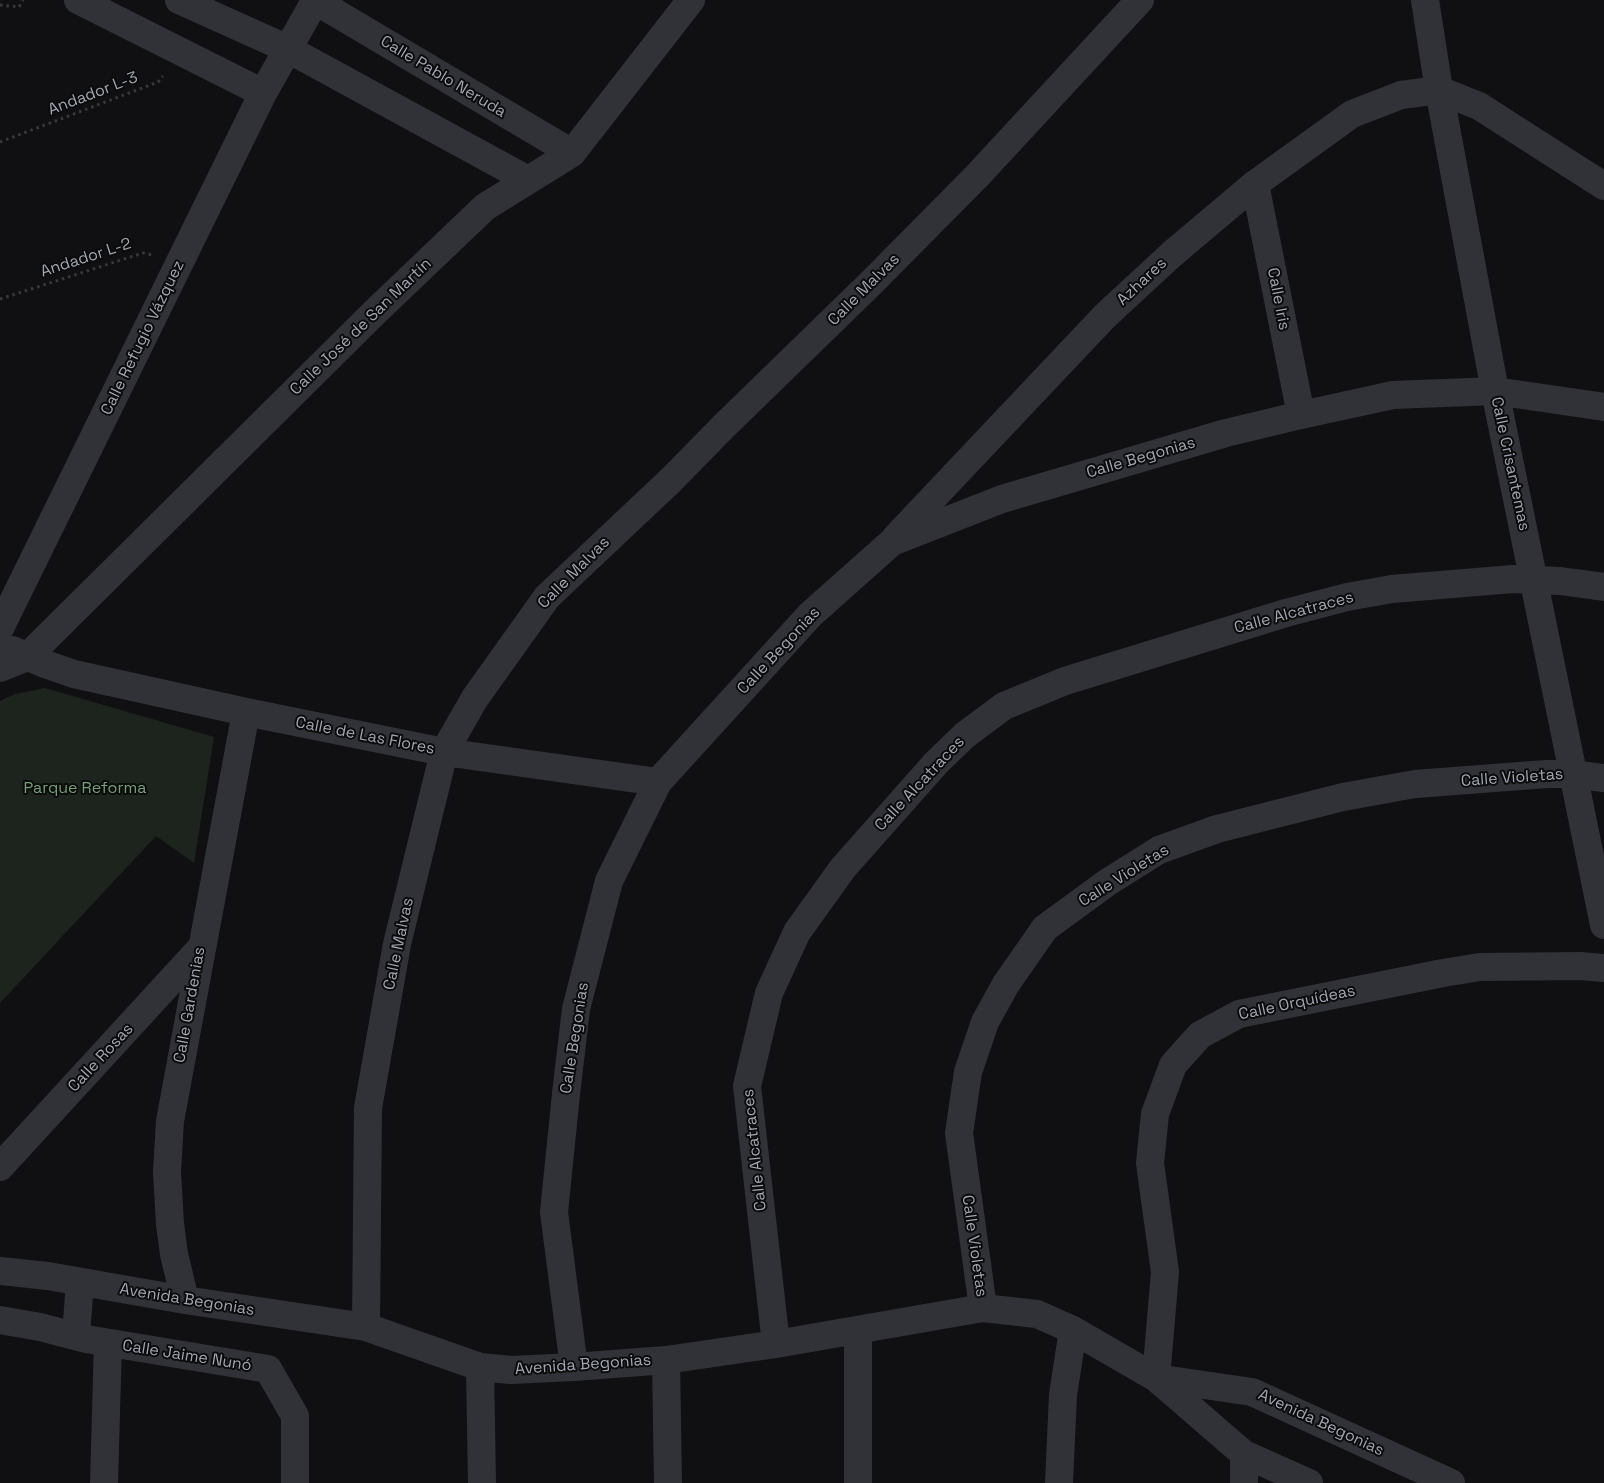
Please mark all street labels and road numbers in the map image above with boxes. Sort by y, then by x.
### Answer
street label: Calle Pablo Neruda [377,32,509,122]
street label: Andador L-3 [45,68,141,120]
street label: Andador L-2 [38,234,134,282]
street label: Calle Malvas [824,250,904,330]
street label: Calle José de San Martín [286,254,436,400]
street label: Azhares [1113,254,1171,310]
street label: Calle Refugio Vázquez [97,258,189,418]
street label: Calle Iris [1263,266,1293,332]
street label: Calle Crisantemas [1486,395,1534,533]
street label: Calle Begonias [1084,433,1198,483]
street label: Calle Malvas [534,533,614,613]
street label: Calle Alcatraces [1232,588,1356,638]
street label: Calle Begonias [734,603,824,699]
street label: Calle de Las Flores [294,713,436,759]
street label: Calle Alcatraces [871,733,969,835]
street label: Calle Violetas [1460,765,1564,791]
street label: Calle Violetas [1075,841,1173,911]
street label: Calle Malvas [380,896,418,992]
street label: Calle Gardenias [170,945,210,1065]
street label: Calle Begonias [557,981,593,1095]
street label: Calle Orquídeas [1237,981,1357,1025]
street label: Calle Rosas [64,1020,138,1096]
street label: Calle Alcatraces [739,1088,771,1212]
street label: Calle Violetas [957,1194,991,1298]
street label: Avenida Begonias [118,1280,256,1320]
street label: Calle Jaime Nunó [121,1336,253,1376]
street label: Avenida Begonias [514,1351,652,1379]
street label: Avenida Begonias [1255,1385,1387,1461]

